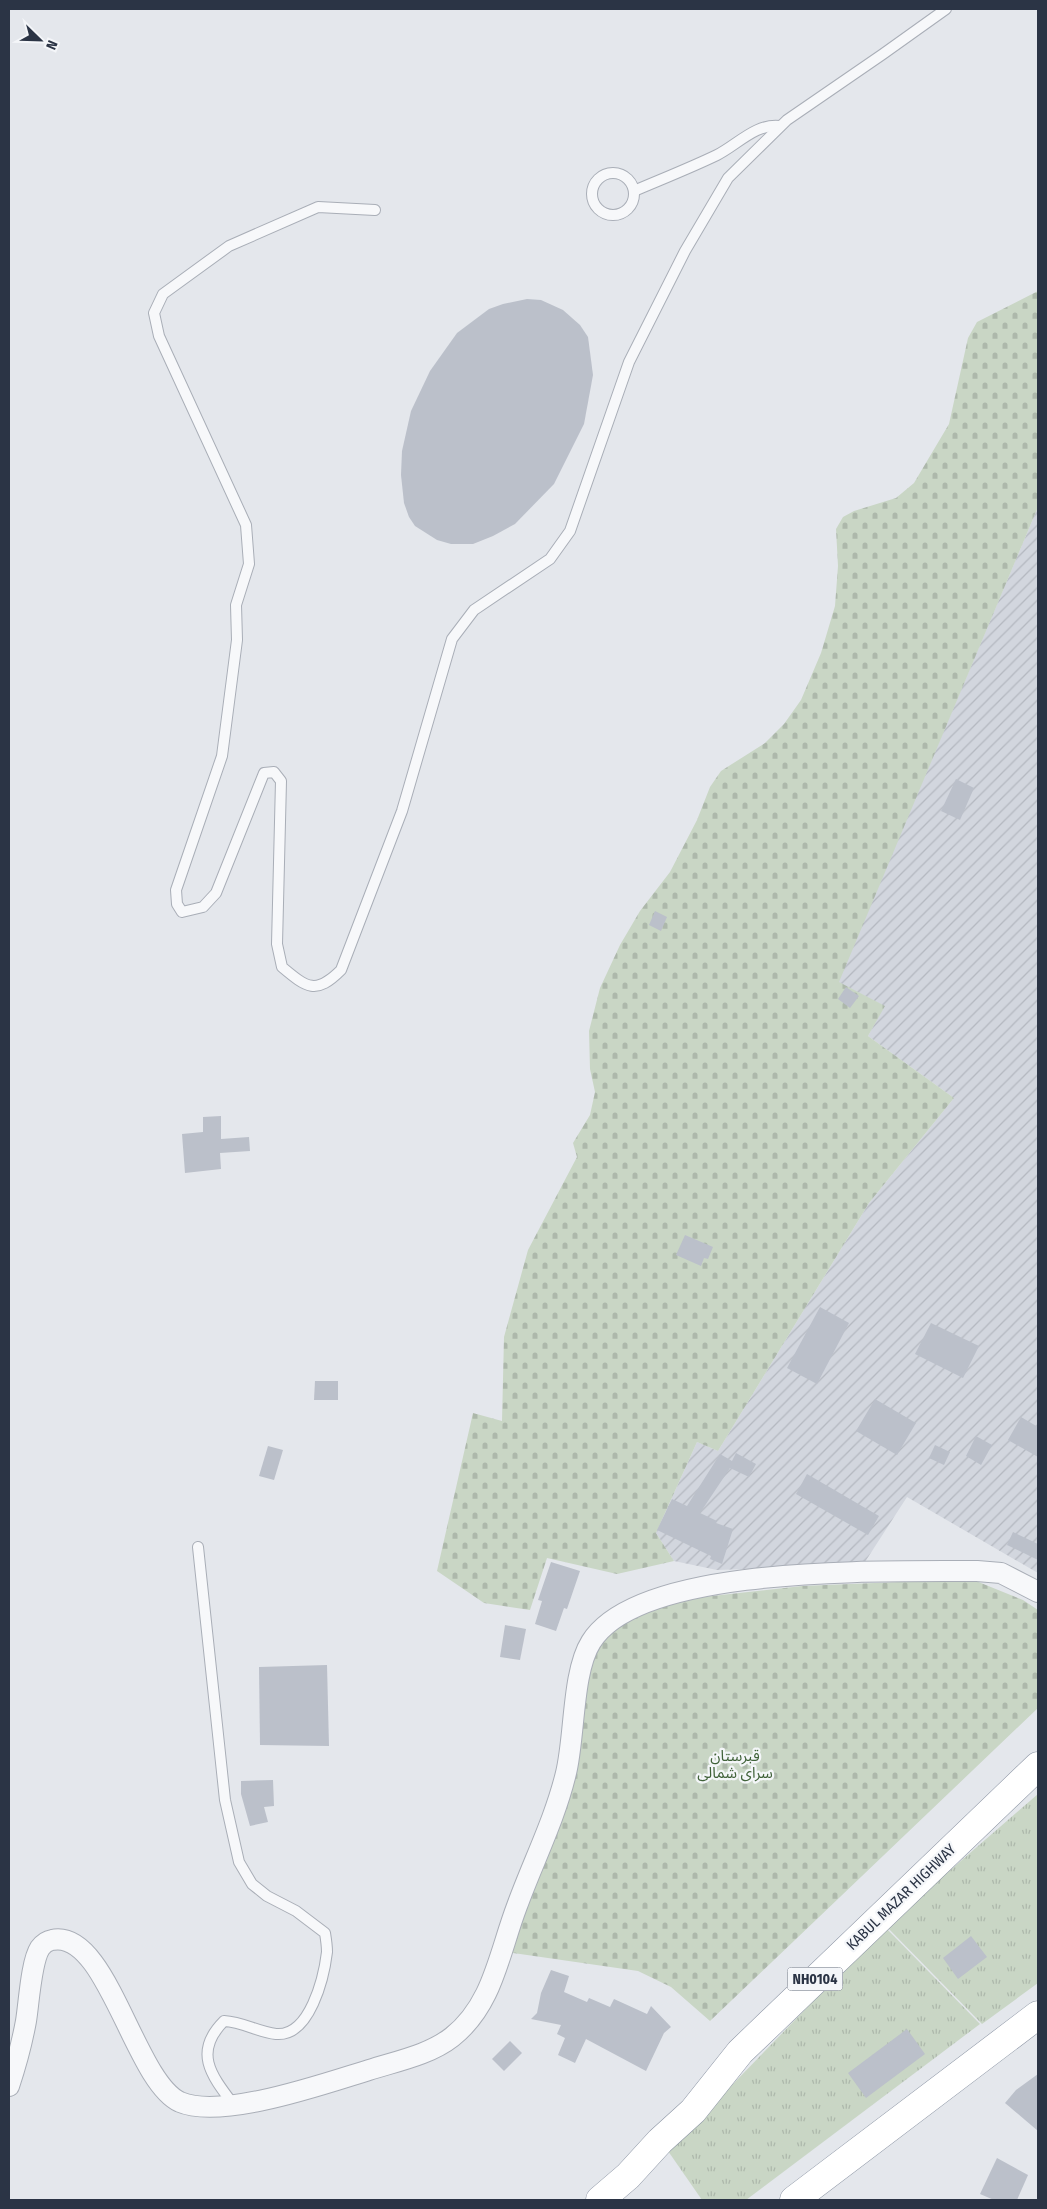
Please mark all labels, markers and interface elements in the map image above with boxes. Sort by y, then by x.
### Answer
north arrow [15,15,65,65]
text: N [42,38,61,52]
park label: قبرستان سرای شمالی [697,1747,773,1782]
street label: KABUL MAZAR HIGHWAY [843,1840,960,1954]
road number: NH0104 [788,1968,842,1990]

